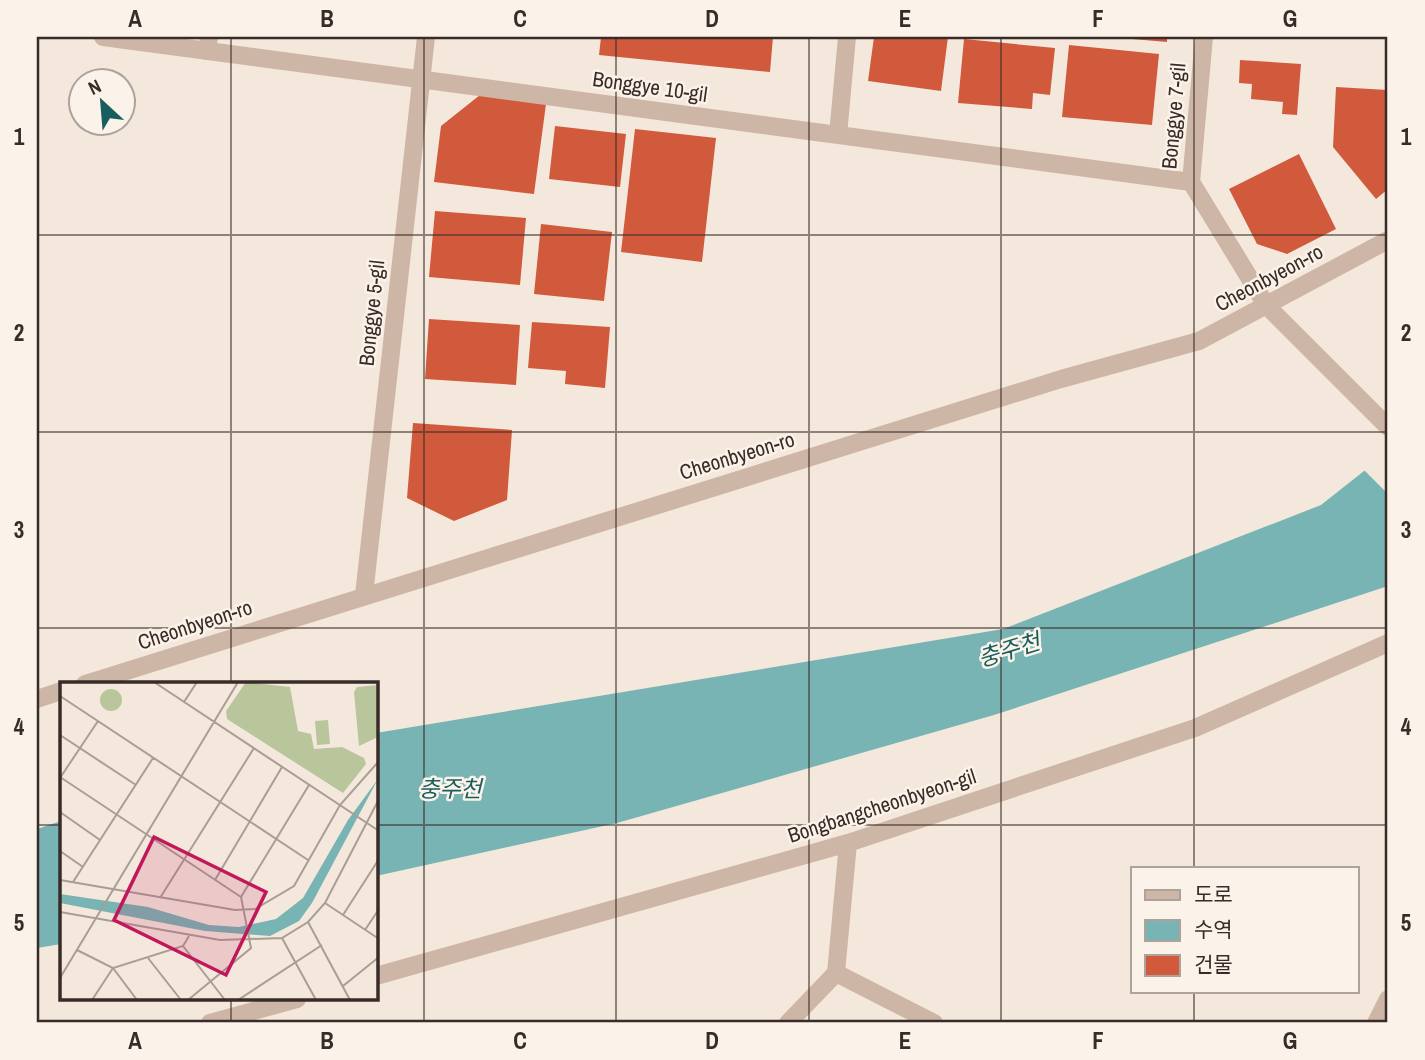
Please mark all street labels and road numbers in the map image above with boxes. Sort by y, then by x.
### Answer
street label: Bonggye 7-gil [1154,62,1193,170]
street label: Bonggye 10-gil [591,64,709,109]
street label: Cheonbyeon-ro [1210,237,1328,318]
street label: Bonggye 5-gil [352,259,391,367]
street label: Cheonbyeon-ro [676,424,798,487]
street label: Cheonbyeon-ro [134,592,256,657]
street label: Bongbangcheonbyeon-gil [784,761,980,850]

